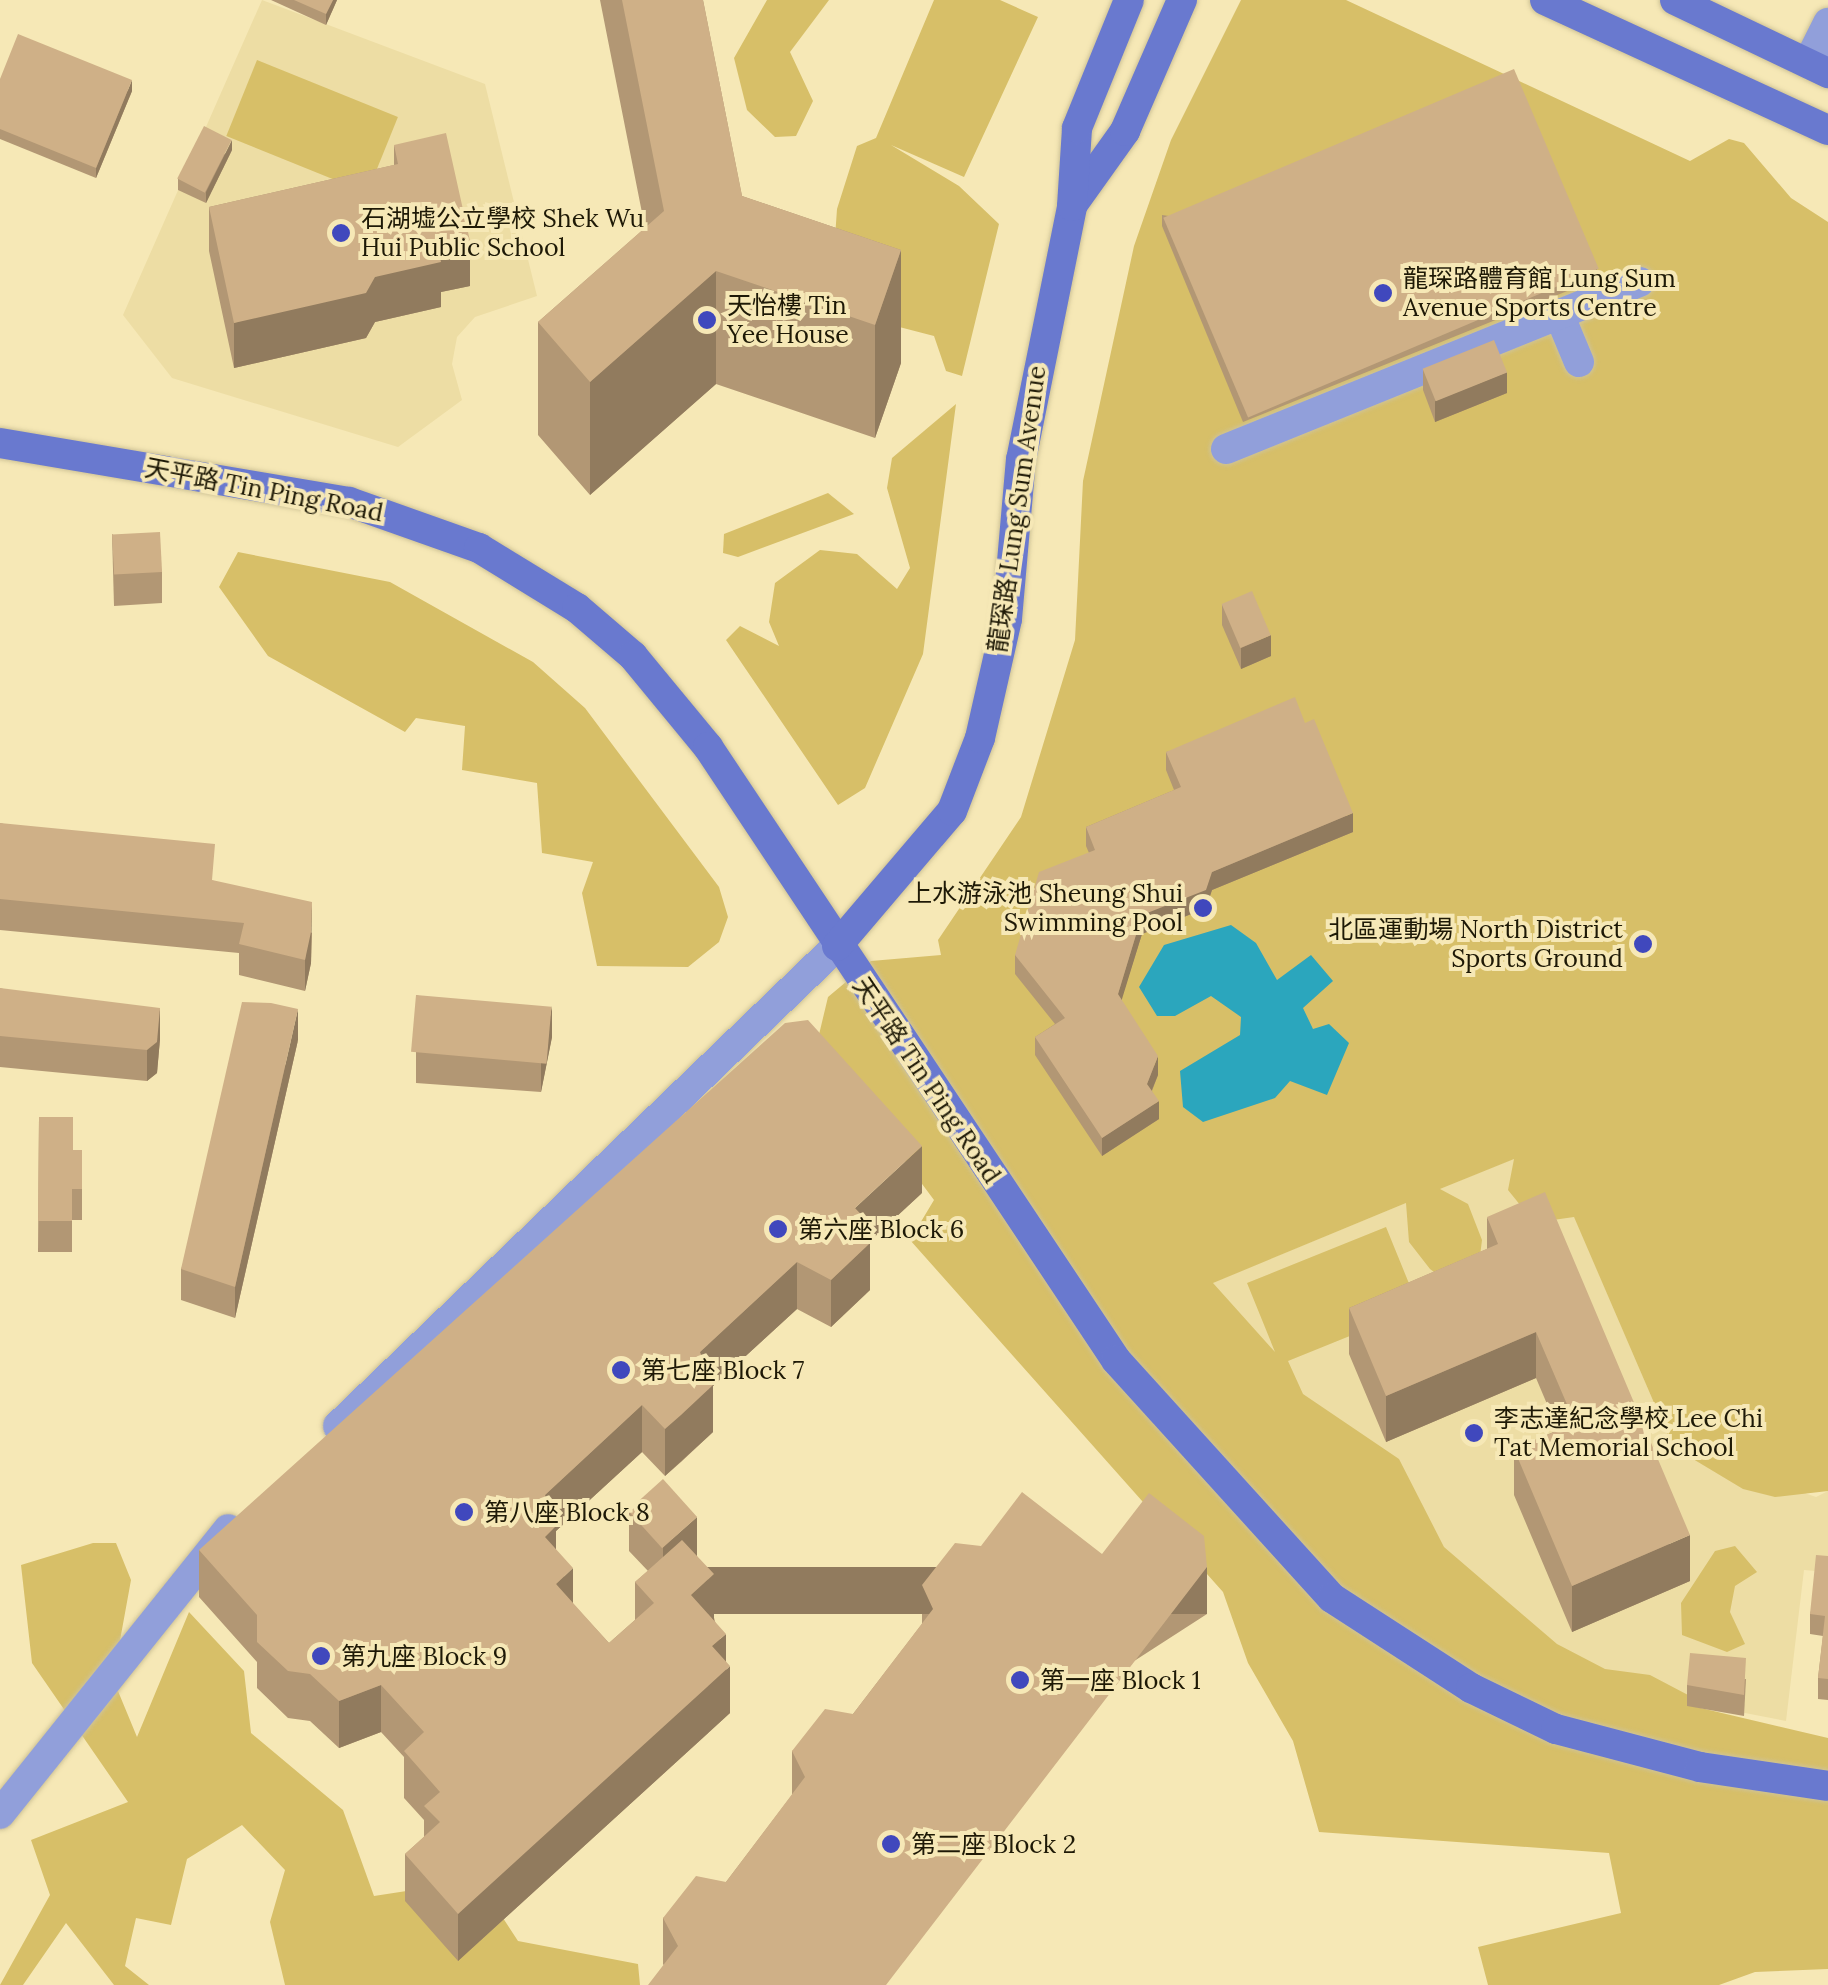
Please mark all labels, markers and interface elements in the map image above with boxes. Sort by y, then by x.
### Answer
place label: 石湖墟公立學校 Shek Wu Hui Public School [361,204,644,263]
marker: 石湖墟公立學校 Shek Wu Hui Public School [330,222,352,244]
place label: 龍琛路體育館 Lung Sum Avenue Sports Centre [1403,264,1676,323]
marker: 龍琛路體育館 Lung Sum Avenue Sports Centre [1372,282,1394,304]
place label: 天怡樓 Tin Yee House [727,291,849,350]
marker: 天怡樓 Tin Yee House [696,309,718,331]
street label: 龍琛路 Lung Sum Avenue [982,364,1052,654]
street label: 天平路 Tin Ping Road [142,452,386,528]
place label: 上水游泳池 Sheung Shui Swimming Pool [907,879,1183,938]
marker: 上水游泳池 Sheung Shui Swimming Pool [1192,897,1214,919]
place label: 北區運動場 North District Sports Ground [1328,915,1623,974]
marker: 北區運動場 North District Sports Ground [1632,933,1654,955]
street label: 天平路 Tin Ping Road [847,971,1007,1189]
place label: 第六座 Block 6 [798,1214,964,1244]
marker: 第六座 Block 6 [767,1218,789,1240]
place label: 第七座 Block 7 [641,1355,804,1385]
marker: 第七座 Block 7 [610,1359,632,1381]
place label: 李志達紀念學校 Lee Chi Tat Memorial School [1494,1404,1763,1463]
marker: 李志達紀念學校 Lee Chi Tat Memorial School [1463,1422,1485,1444]
place label: 第八座 Block 8 [484,1497,650,1527]
marker: 第八座 Block 8 [453,1501,475,1523]
place label: 第九座 Block 9 [341,1641,507,1671]
marker: 第九座 Block 9 [310,1645,332,1667]
place label: 第一座 Block 1 [1040,1665,1201,1695]
marker: 第一座 Block 1 [1009,1669,1031,1691]
place label: 第二座 Block 2 [911,1829,1076,1859]
marker: 第二座 Block 2 [880,1833,902,1855]

